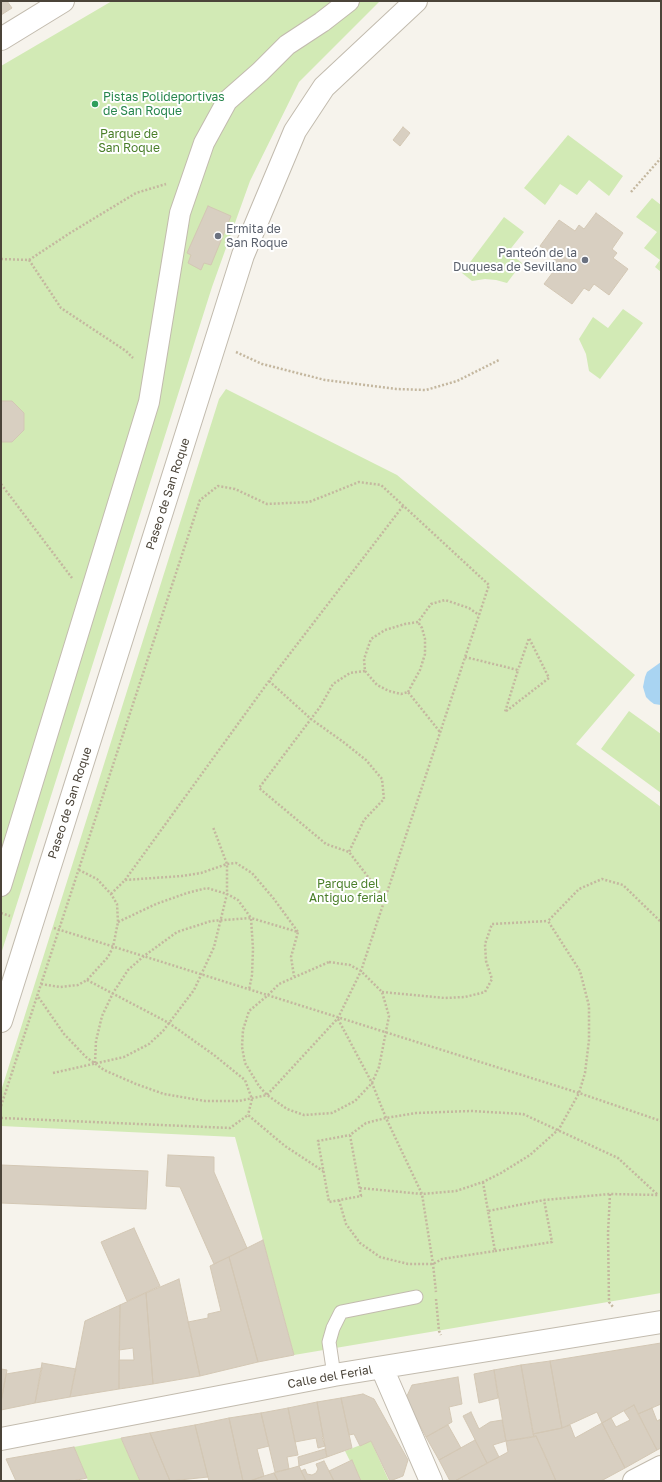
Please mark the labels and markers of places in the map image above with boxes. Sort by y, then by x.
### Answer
place label: Pistas Polideportivas de San Roque [103,90,225,118]
marker: Pistas Polideportivas de San Roque [90,99,100,109]
place label: Ermita de San Roque [226,222,288,250]
marker: Ermita de San Roque [213,231,223,241]
place label: Panteón de la Duquesa de Sevillano [453,246,577,274]
marker: Panteón de la Duquesa de Sevillano [580,255,590,265]

